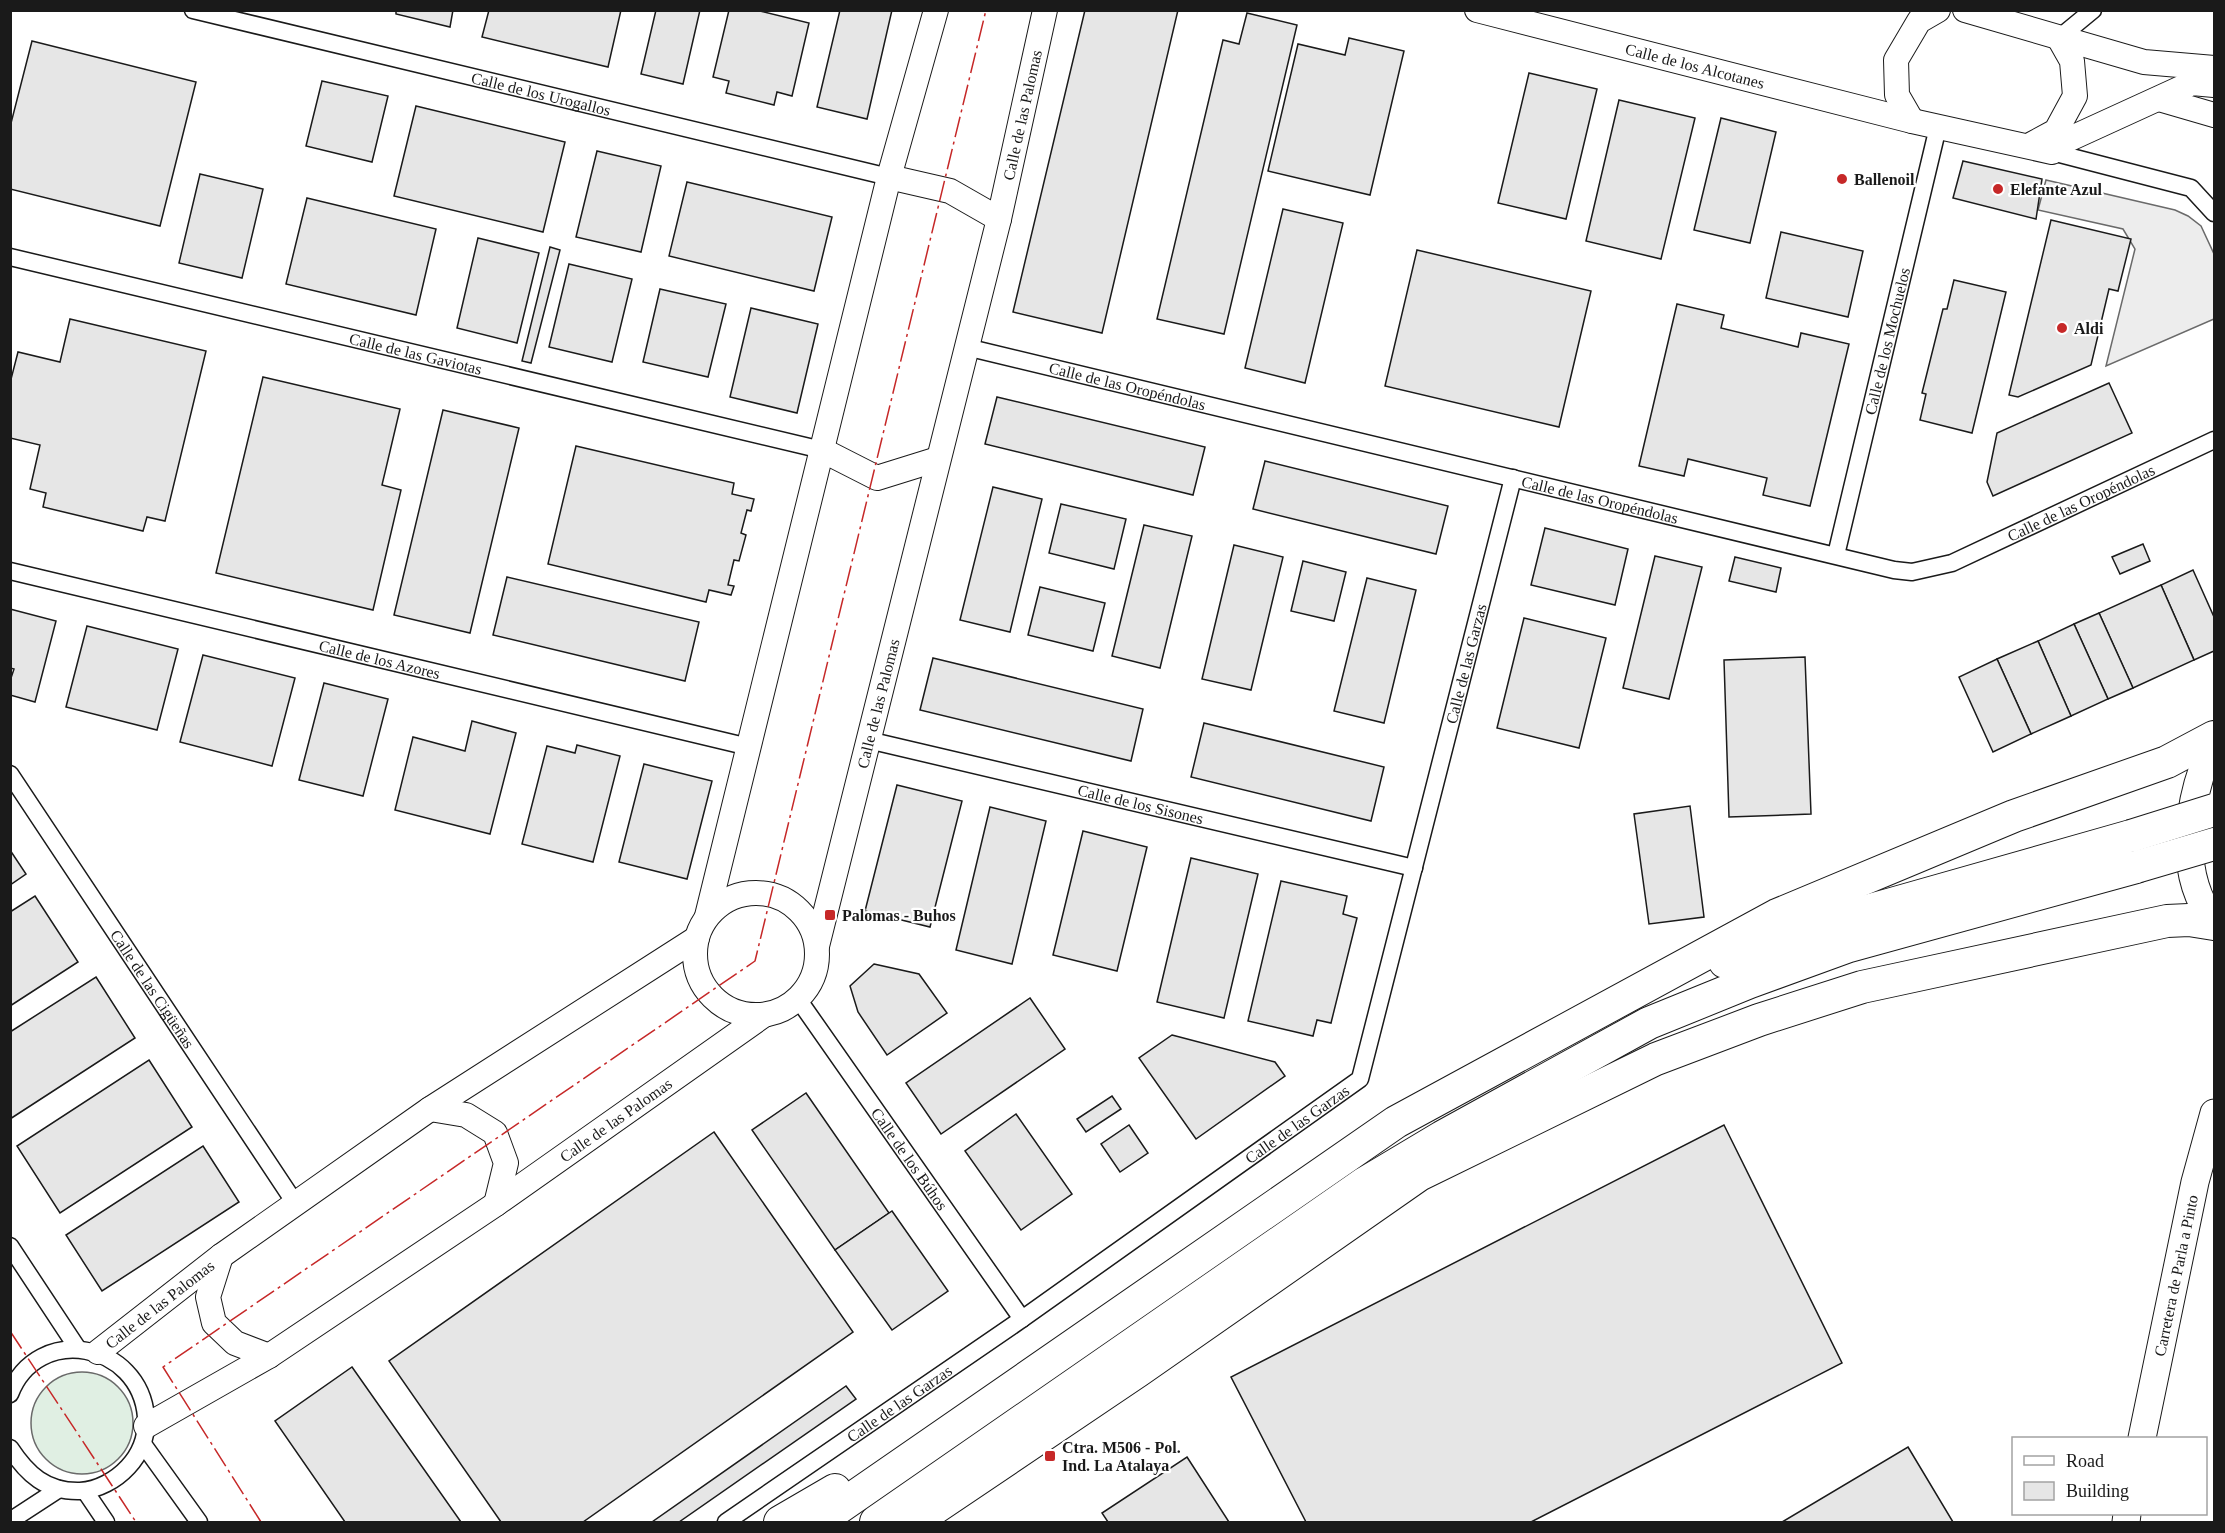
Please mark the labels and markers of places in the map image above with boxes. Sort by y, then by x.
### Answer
place label: Ballenoil [1854,171,1915,188]
marker: Ballenoil [1835,172,1849,186]
place label: Elefante Azul [2010,181,2103,198]
marker: Elefante Azul [1991,182,2005,196]
place label: Aldi [2074,320,2104,337]
marker: Aldi [2055,321,2069,335]
place label: Palomas - Buhos [842,907,956,924]
marker: Palomas - Buhos [823,908,837,922]
place label: Ctra. M506 - Pol. Ind. La Atalaya [1062,1439,1181,1475]
marker: Ctra. M506 - Pol. Ind. La Atalaya [1043,1449,1057,1463]

